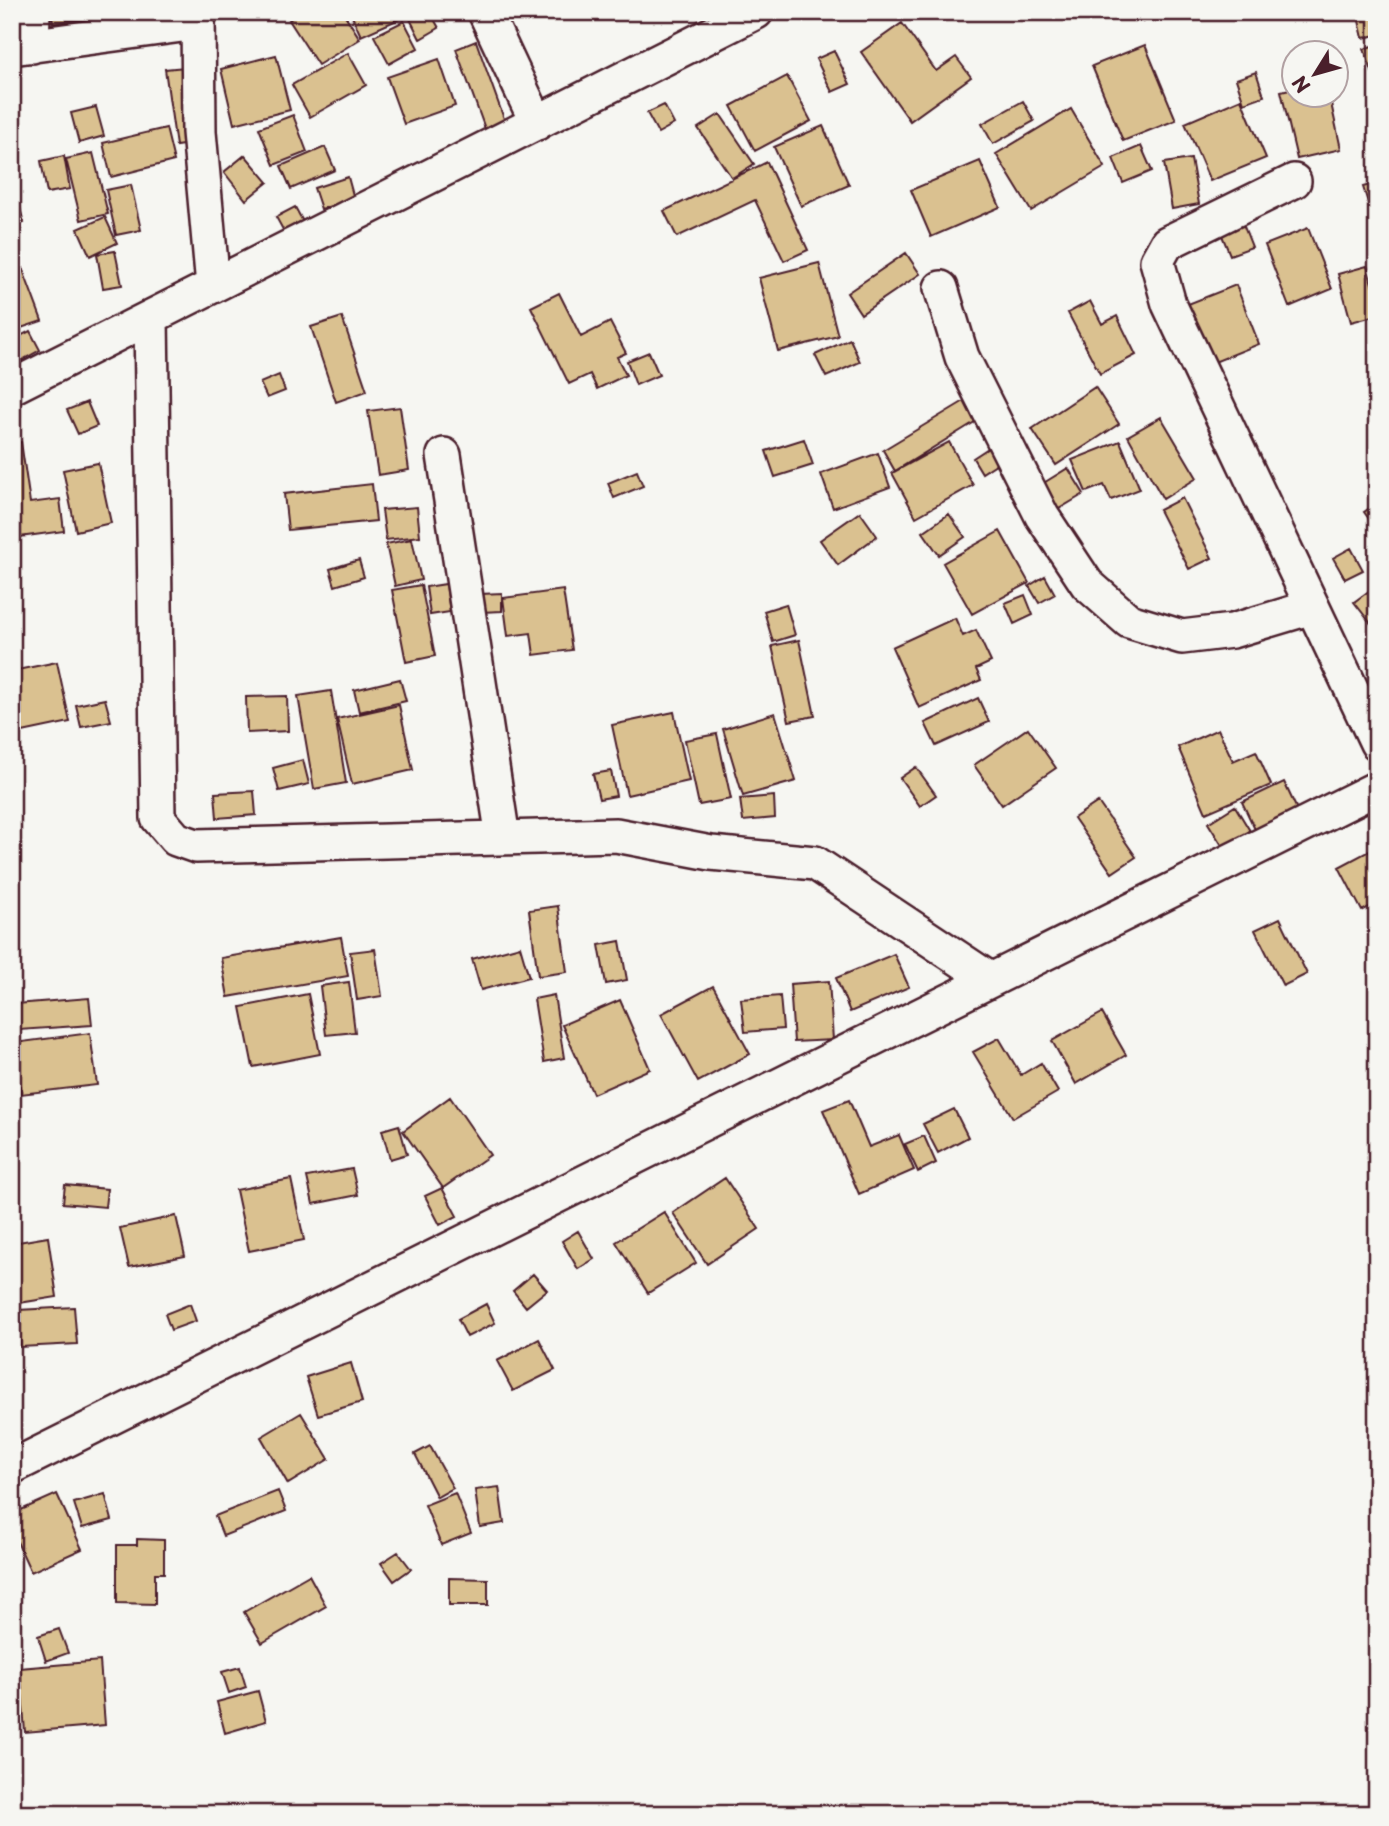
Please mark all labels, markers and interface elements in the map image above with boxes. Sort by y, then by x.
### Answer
north arrow [1280,38,1350,108]
text: N [1285,70,1316,99]

